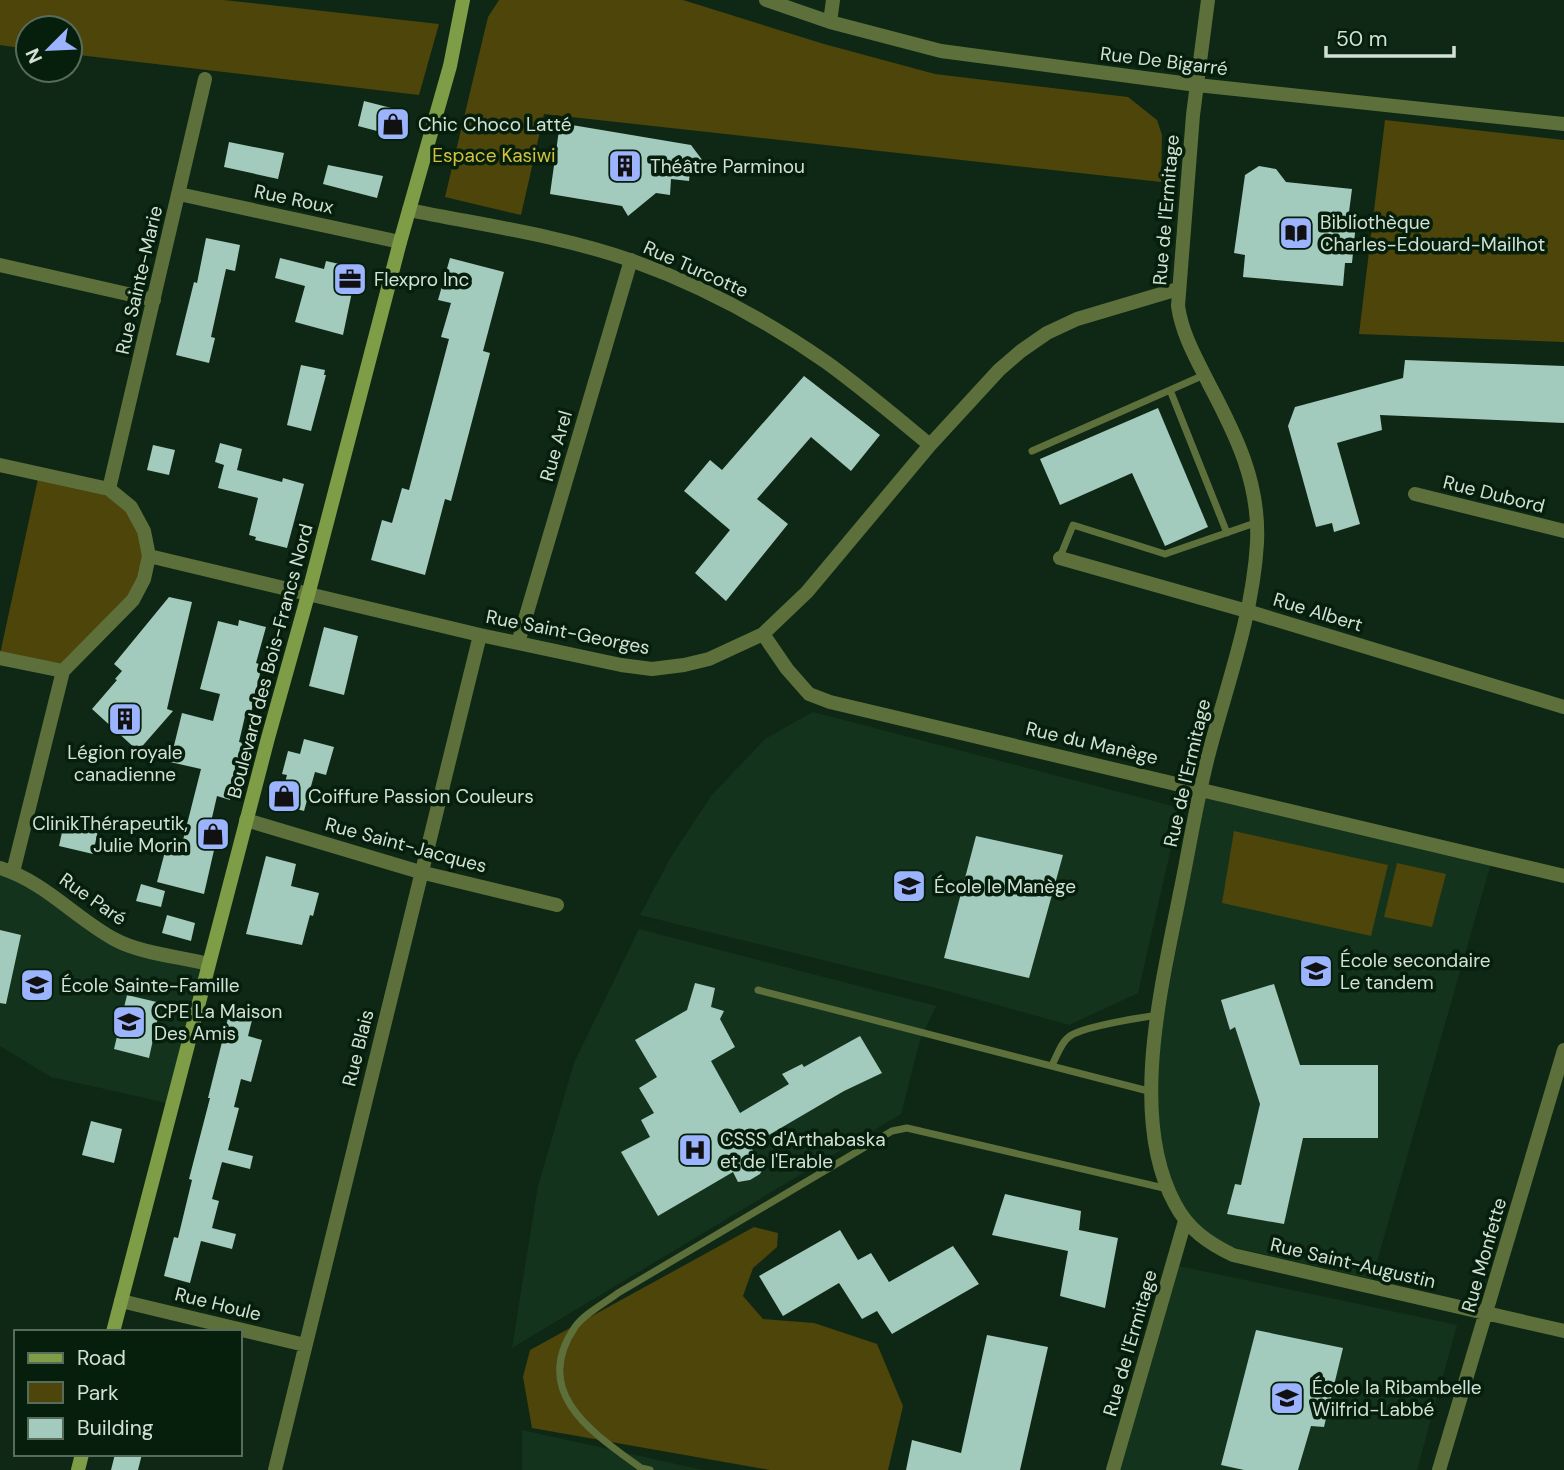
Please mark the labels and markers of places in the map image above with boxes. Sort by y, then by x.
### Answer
shop icon: Chic Choco Latté [374,105,412,143]
place label: Chic Choco Latté [418,112,572,137]
building icon: Théâtre Parminou [606,147,644,185]
place label: Théâtre Parminou [650,154,805,179]
place label: Bibliothèque Charles-Edouard-Mailhot [1320,210,1545,257]
library icon: Bibliothèque Charles-Edouard-Mailhot [1277,214,1315,252]
office icon: Flexpro Inc [331,260,369,298]
place label: Flexpro Inc [374,267,469,292]
building icon: Légion royale canadienne [106,700,144,738]
place label: Légion royale canadienne [67,740,183,787]
shop icon: Coiffure Passion Couleurs [265,777,303,815]
place label: Coiffure Passion Couleurs [308,784,534,809]
place label: ClinikThérapeutik, Julie Morin [32,811,188,858]
shop icon: ClinikThérapeutik, Julie Morin [194,815,232,853]
school or university icon: École le Manège [890,867,928,905]
place label: École le Manège [934,874,1076,899]
place label: École secondaire Le tandem [1340,948,1491,995]
school or university icon: École secondaire Le tandem [1297,952,1335,990]
school or university icon: École Sainte-Famille [18,966,56,1004]
place label: École Sainte-Famille [61,973,240,998]
place label: CPE La Maison Des Amis [154,999,282,1046]
school or university icon: CPE La Maison Des Amis [110,1003,148,1041]
place label: CSSS d'Arthabaska et de l'Erable [720,1127,885,1174]
hospital icon: CSSS d'Arthabaska et de l'Erable [676,1131,714,1169]
place label: École la Ribambelle Wilfrid-Labbé [1312,1375,1482,1422]
school or university icon: École la Ribambelle Wilfrid-Labbé [1268,1379,1306,1417]

